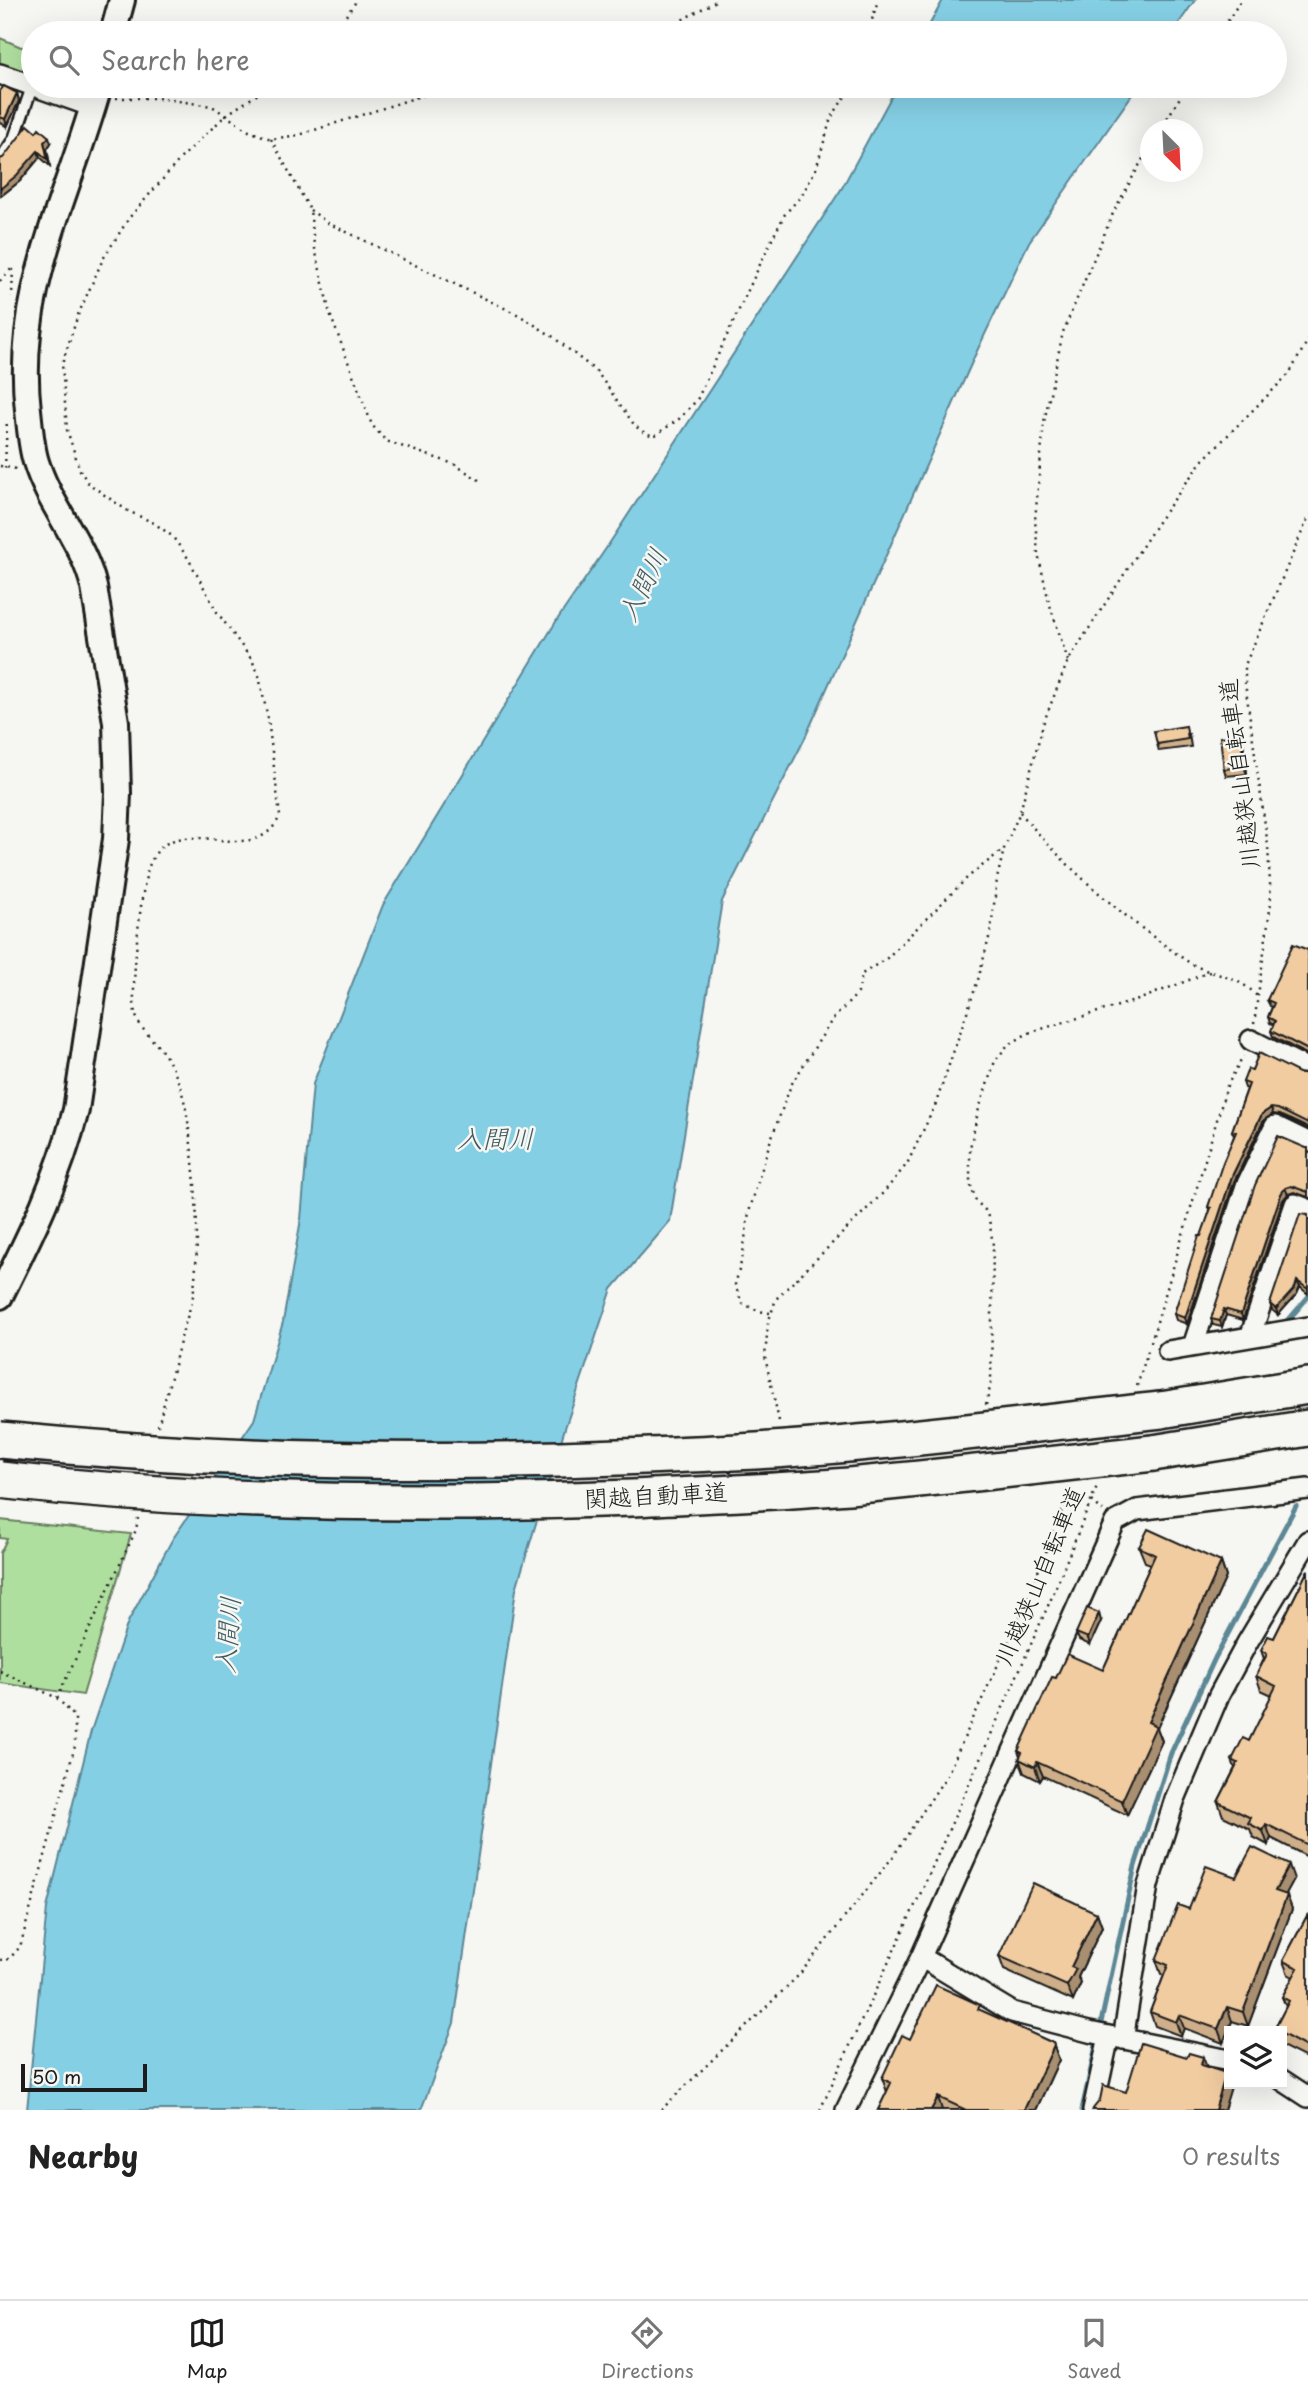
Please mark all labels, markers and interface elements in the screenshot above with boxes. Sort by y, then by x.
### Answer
search box [21,21,1287,98]
text: Search here [101,40,250,79]
icon: search [45,41,83,79]
north arrow [1140,119,1203,182]
water label: 入間川 [607,541,676,628]
street label: 川越狭山自転車道 [1208,677,1268,872]
water label: 入間川 [456,1118,534,1157]
street label: 関越自動車道 [583,1472,729,1516]
street label: 川越狭山自転車道 [984,1480,1092,1671]
water label: 入間川 [204,1595,249,1675]
map controls [1224,2026,1287,2089]
button: layers [1224,2026,1287,2089]
scale bar [21,2061,147,2093]
text: 50 m [32,2062,81,2090]
text: Nearby [28,2133,138,2178]
text: 0 results [1182,2138,1280,2173]
tab: Map [187,2314,227,2384]
tab: Directions [601,2314,694,2384]
tab: Saved [1067,2314,1121,2384]

